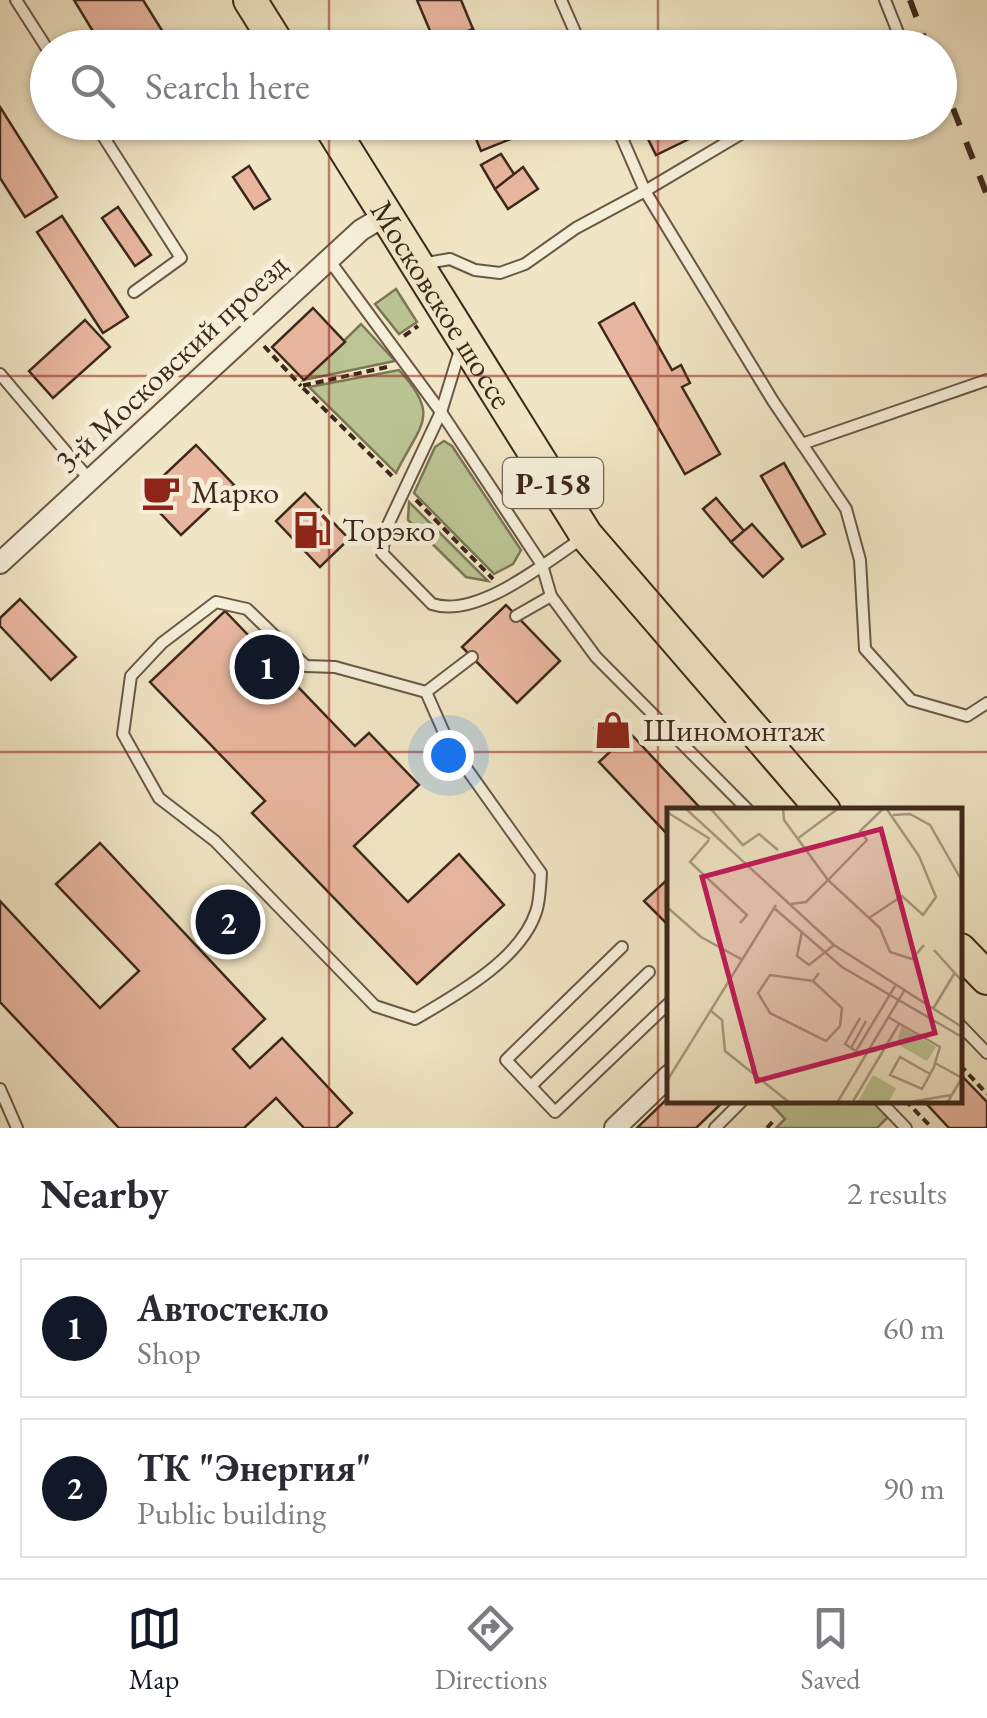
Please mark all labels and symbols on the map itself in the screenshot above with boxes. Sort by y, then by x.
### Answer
street label: Московское шоссе [361,192,523,416]
street label: 3-й Московский проезд [46,244,297,482]
road number: Р-158 [503,458,603,508]
cafe icon: Марко [140,471,182,513]
place label: Марко [191,471,279,513]
fuel station icon: Торэко [291,509,333,551]
place label: Торэко [342,509,436,551]
pin: 1 [234,630,300,704]
shop icon: Шиномонтаж [592,709,634,751]
place label: Шиномонтаж [643,709,826,751]
your location [423,730,474,781]
inset map [667,808,962,1103]
pin: 2 [196,884,260,960]

